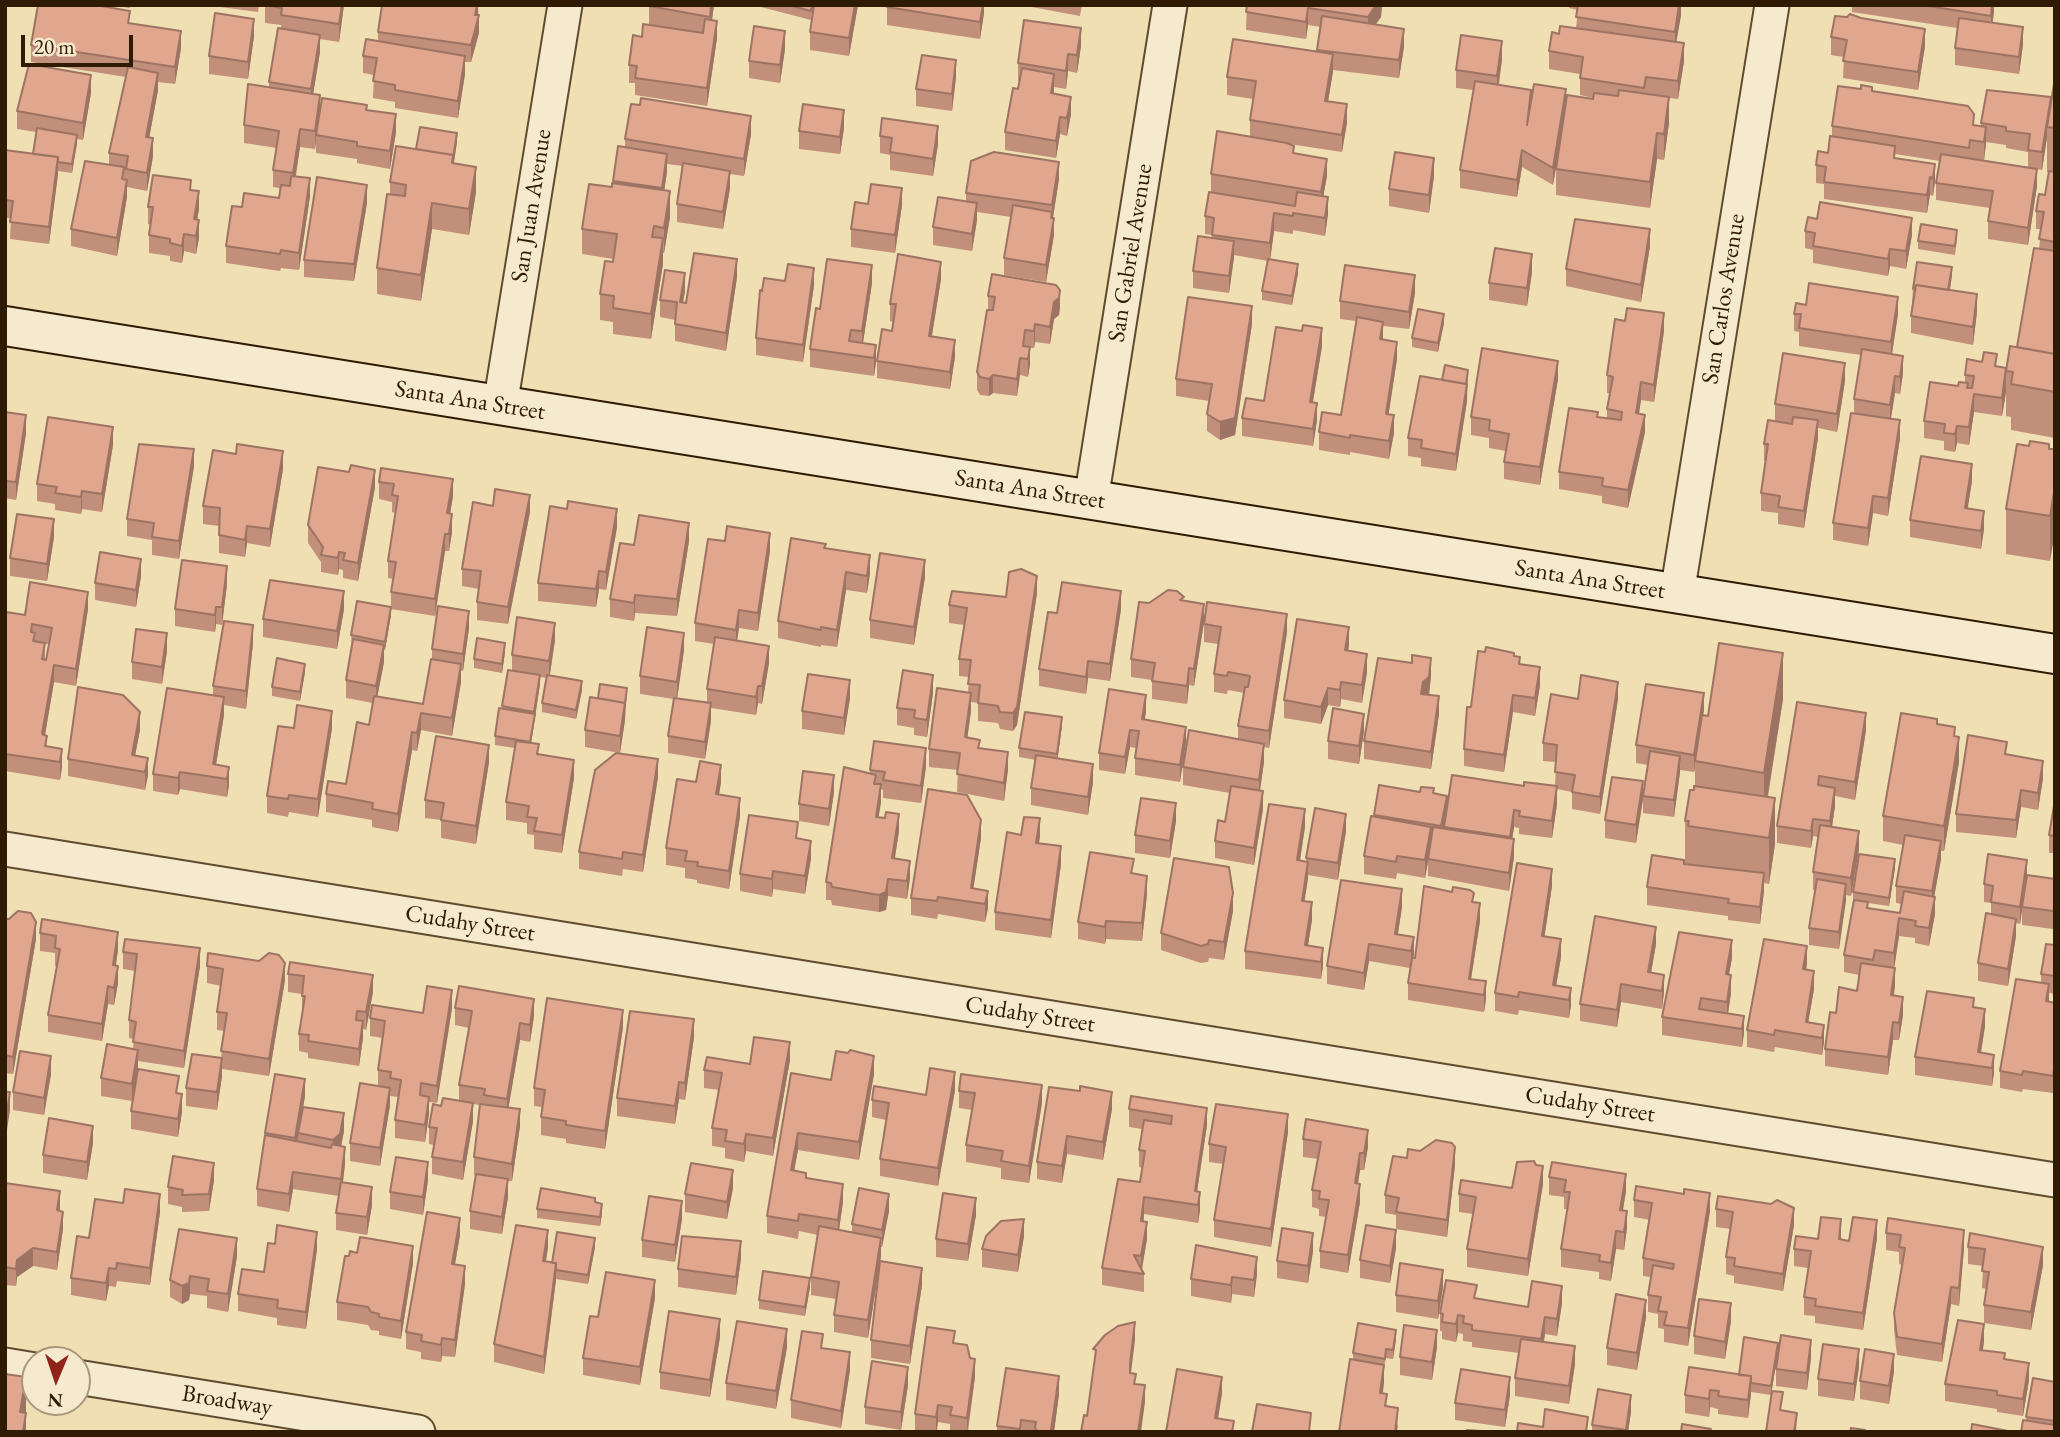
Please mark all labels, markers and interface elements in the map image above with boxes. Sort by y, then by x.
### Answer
scale bar [24,21,136,65]
text: 20 m [34,33,75,60]
street label: San Juan Avenue [506,127,558,285]
street label: San Gabriel Avenue [1103,162,1159,344]
street label: San Carlos Avenue [1696,212,1752,386]
street label: Santa Ana Street [393,375,547,427]
street label: Santa Ana Street [953,464,1107,516]
street label: Santa Ana Street [1513,554,1667,606]
street label: Cudahy Street [403,900,537,948]
street label: Cudahy Street [963,991,1097,1039]
street label: Cudahy Street [1523,1081,1657,1129]
north arrow [21,1346,91,1416]
street label: Broadway [180,1380,274,1422]
text: N [47,1388,63,1413]

